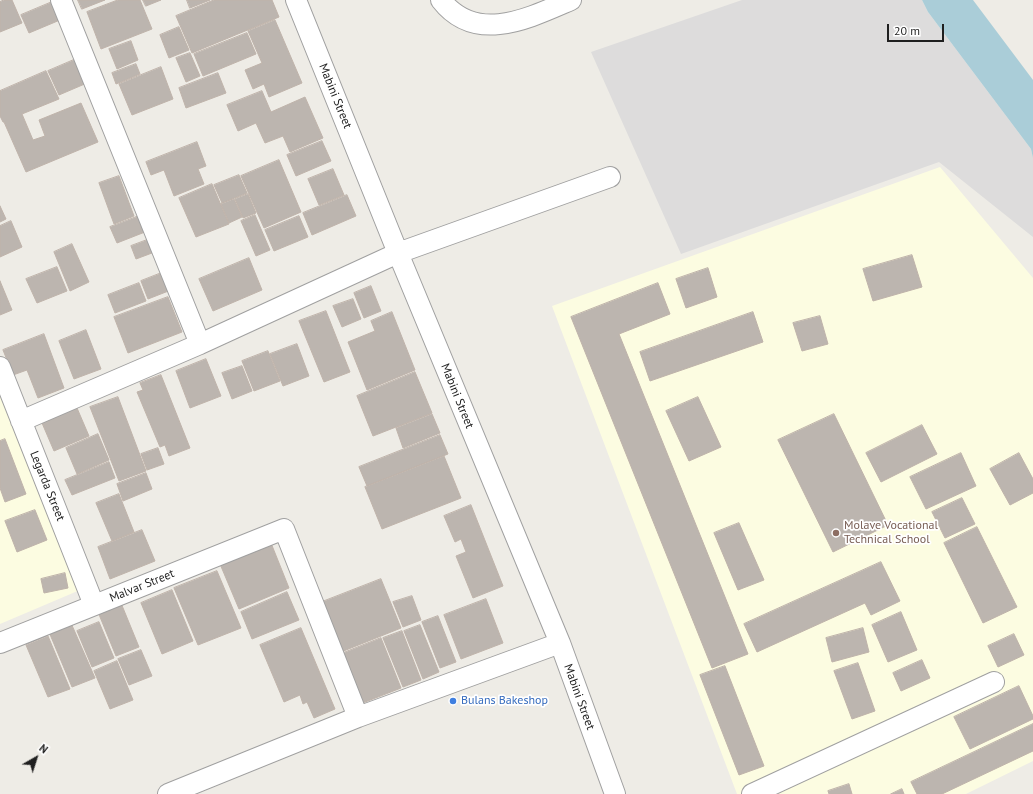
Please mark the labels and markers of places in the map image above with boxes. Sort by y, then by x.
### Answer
place label: Molave Vocational Technical School [844,519,938,547]
marker: Molave Vocational Technical School [831,528,841,538]
place label: Bulans Bakeshop [461,694,548,708]
marker: Bulans Bakeshop [448,696,458,706]

